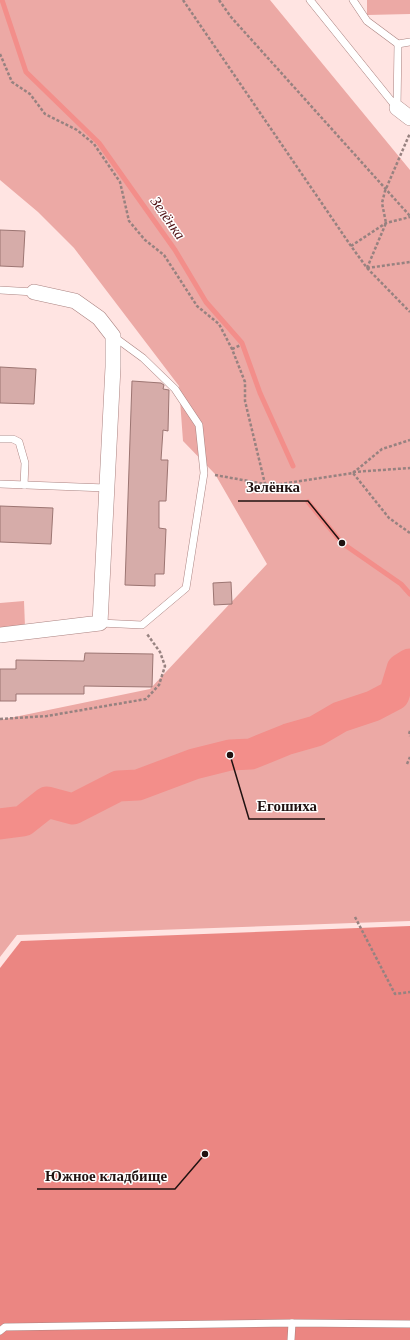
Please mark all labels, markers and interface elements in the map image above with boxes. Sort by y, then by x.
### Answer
water label: Зелёнка [148,194,188,242]
callout: Зелёнка [238,474,308,501]
text: Зелёнка [246,479,301,495]
callout: Егошиха [249,792,325,819]
text: Егошиха [257,798,318,814]
callout: Южное кладбище [37,1162,175,1189]
text: Южное кладбище [45,1168,167,1184]

